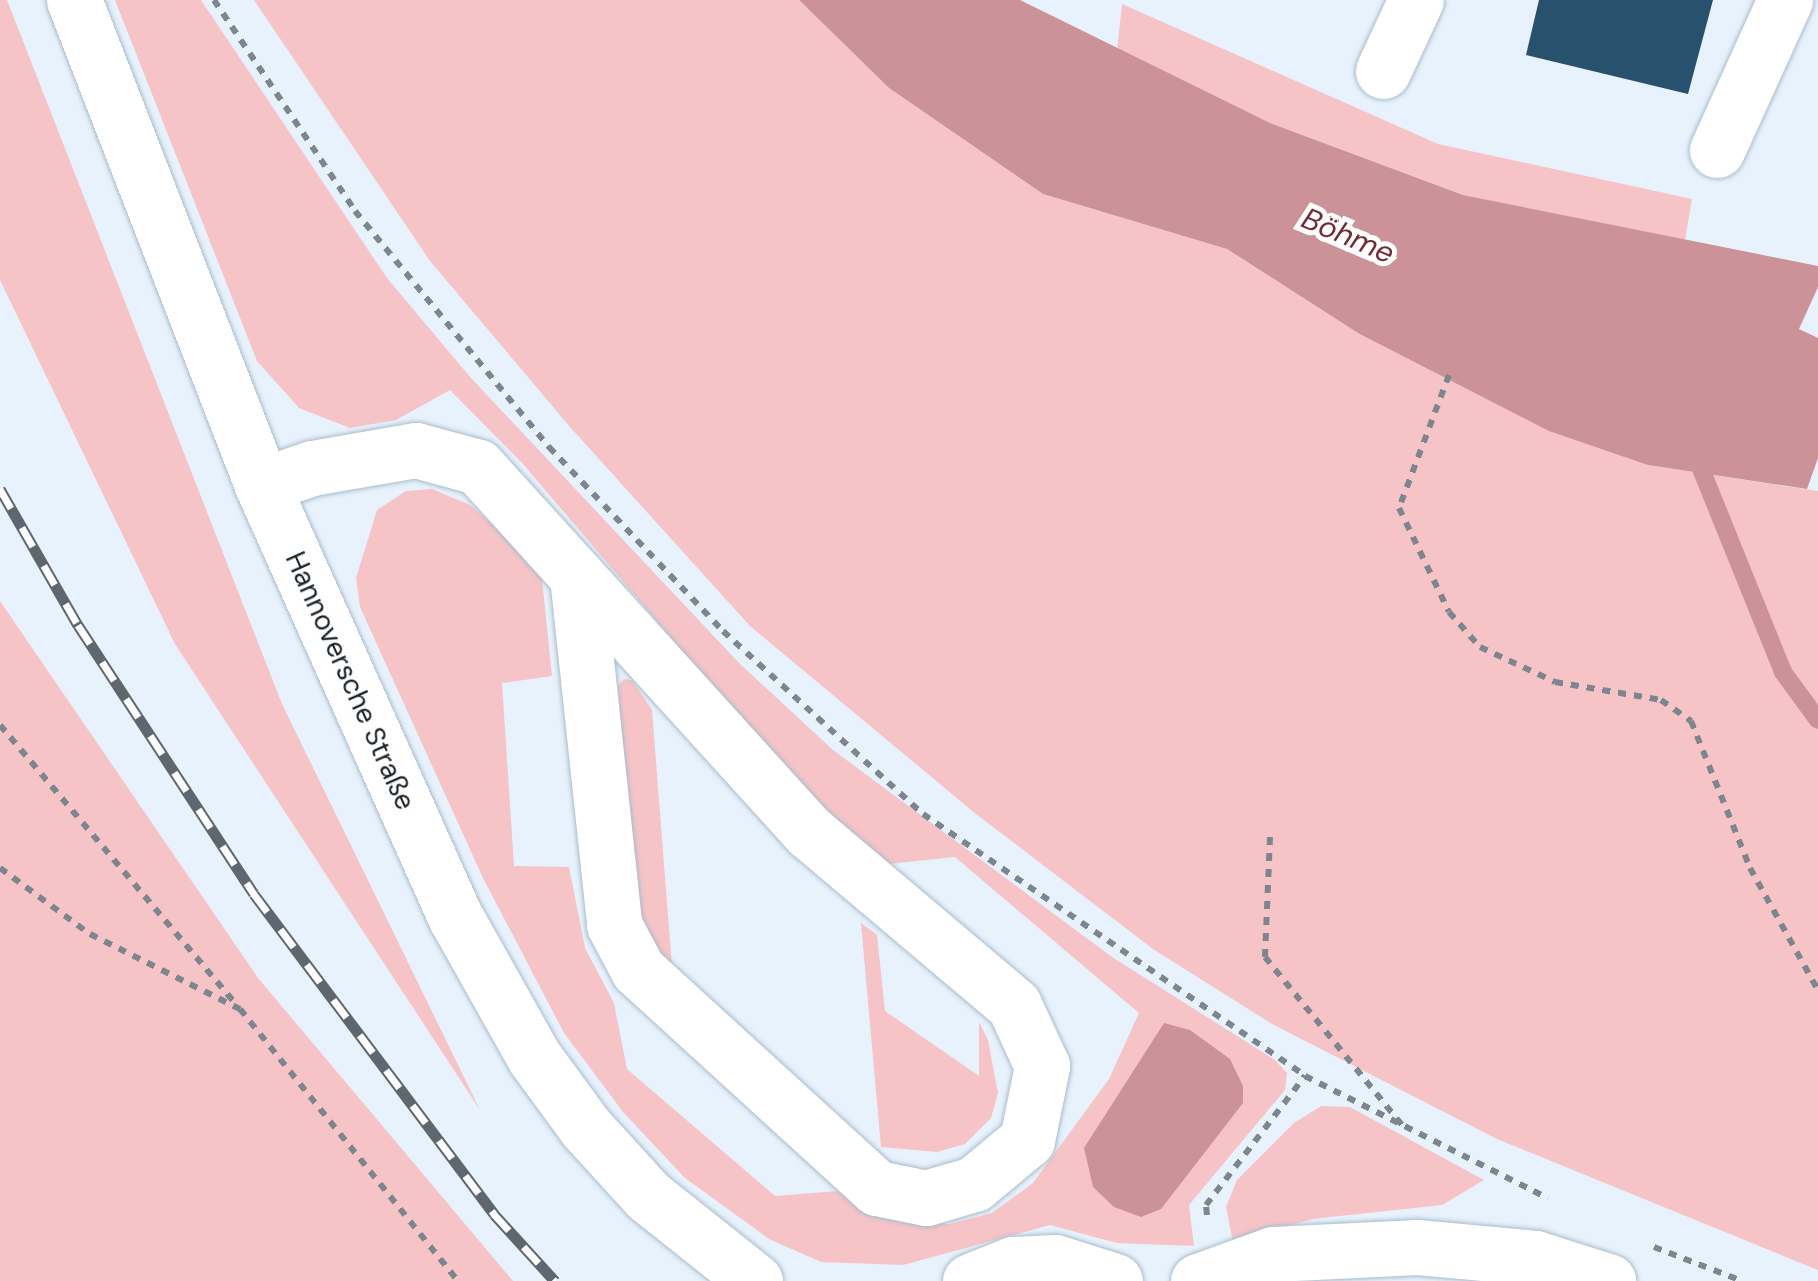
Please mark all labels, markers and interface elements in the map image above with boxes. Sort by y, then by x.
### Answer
water label: Böhme [1296,201,1400,271]
street label: Hannoversche Straße [278,547,422,815]

